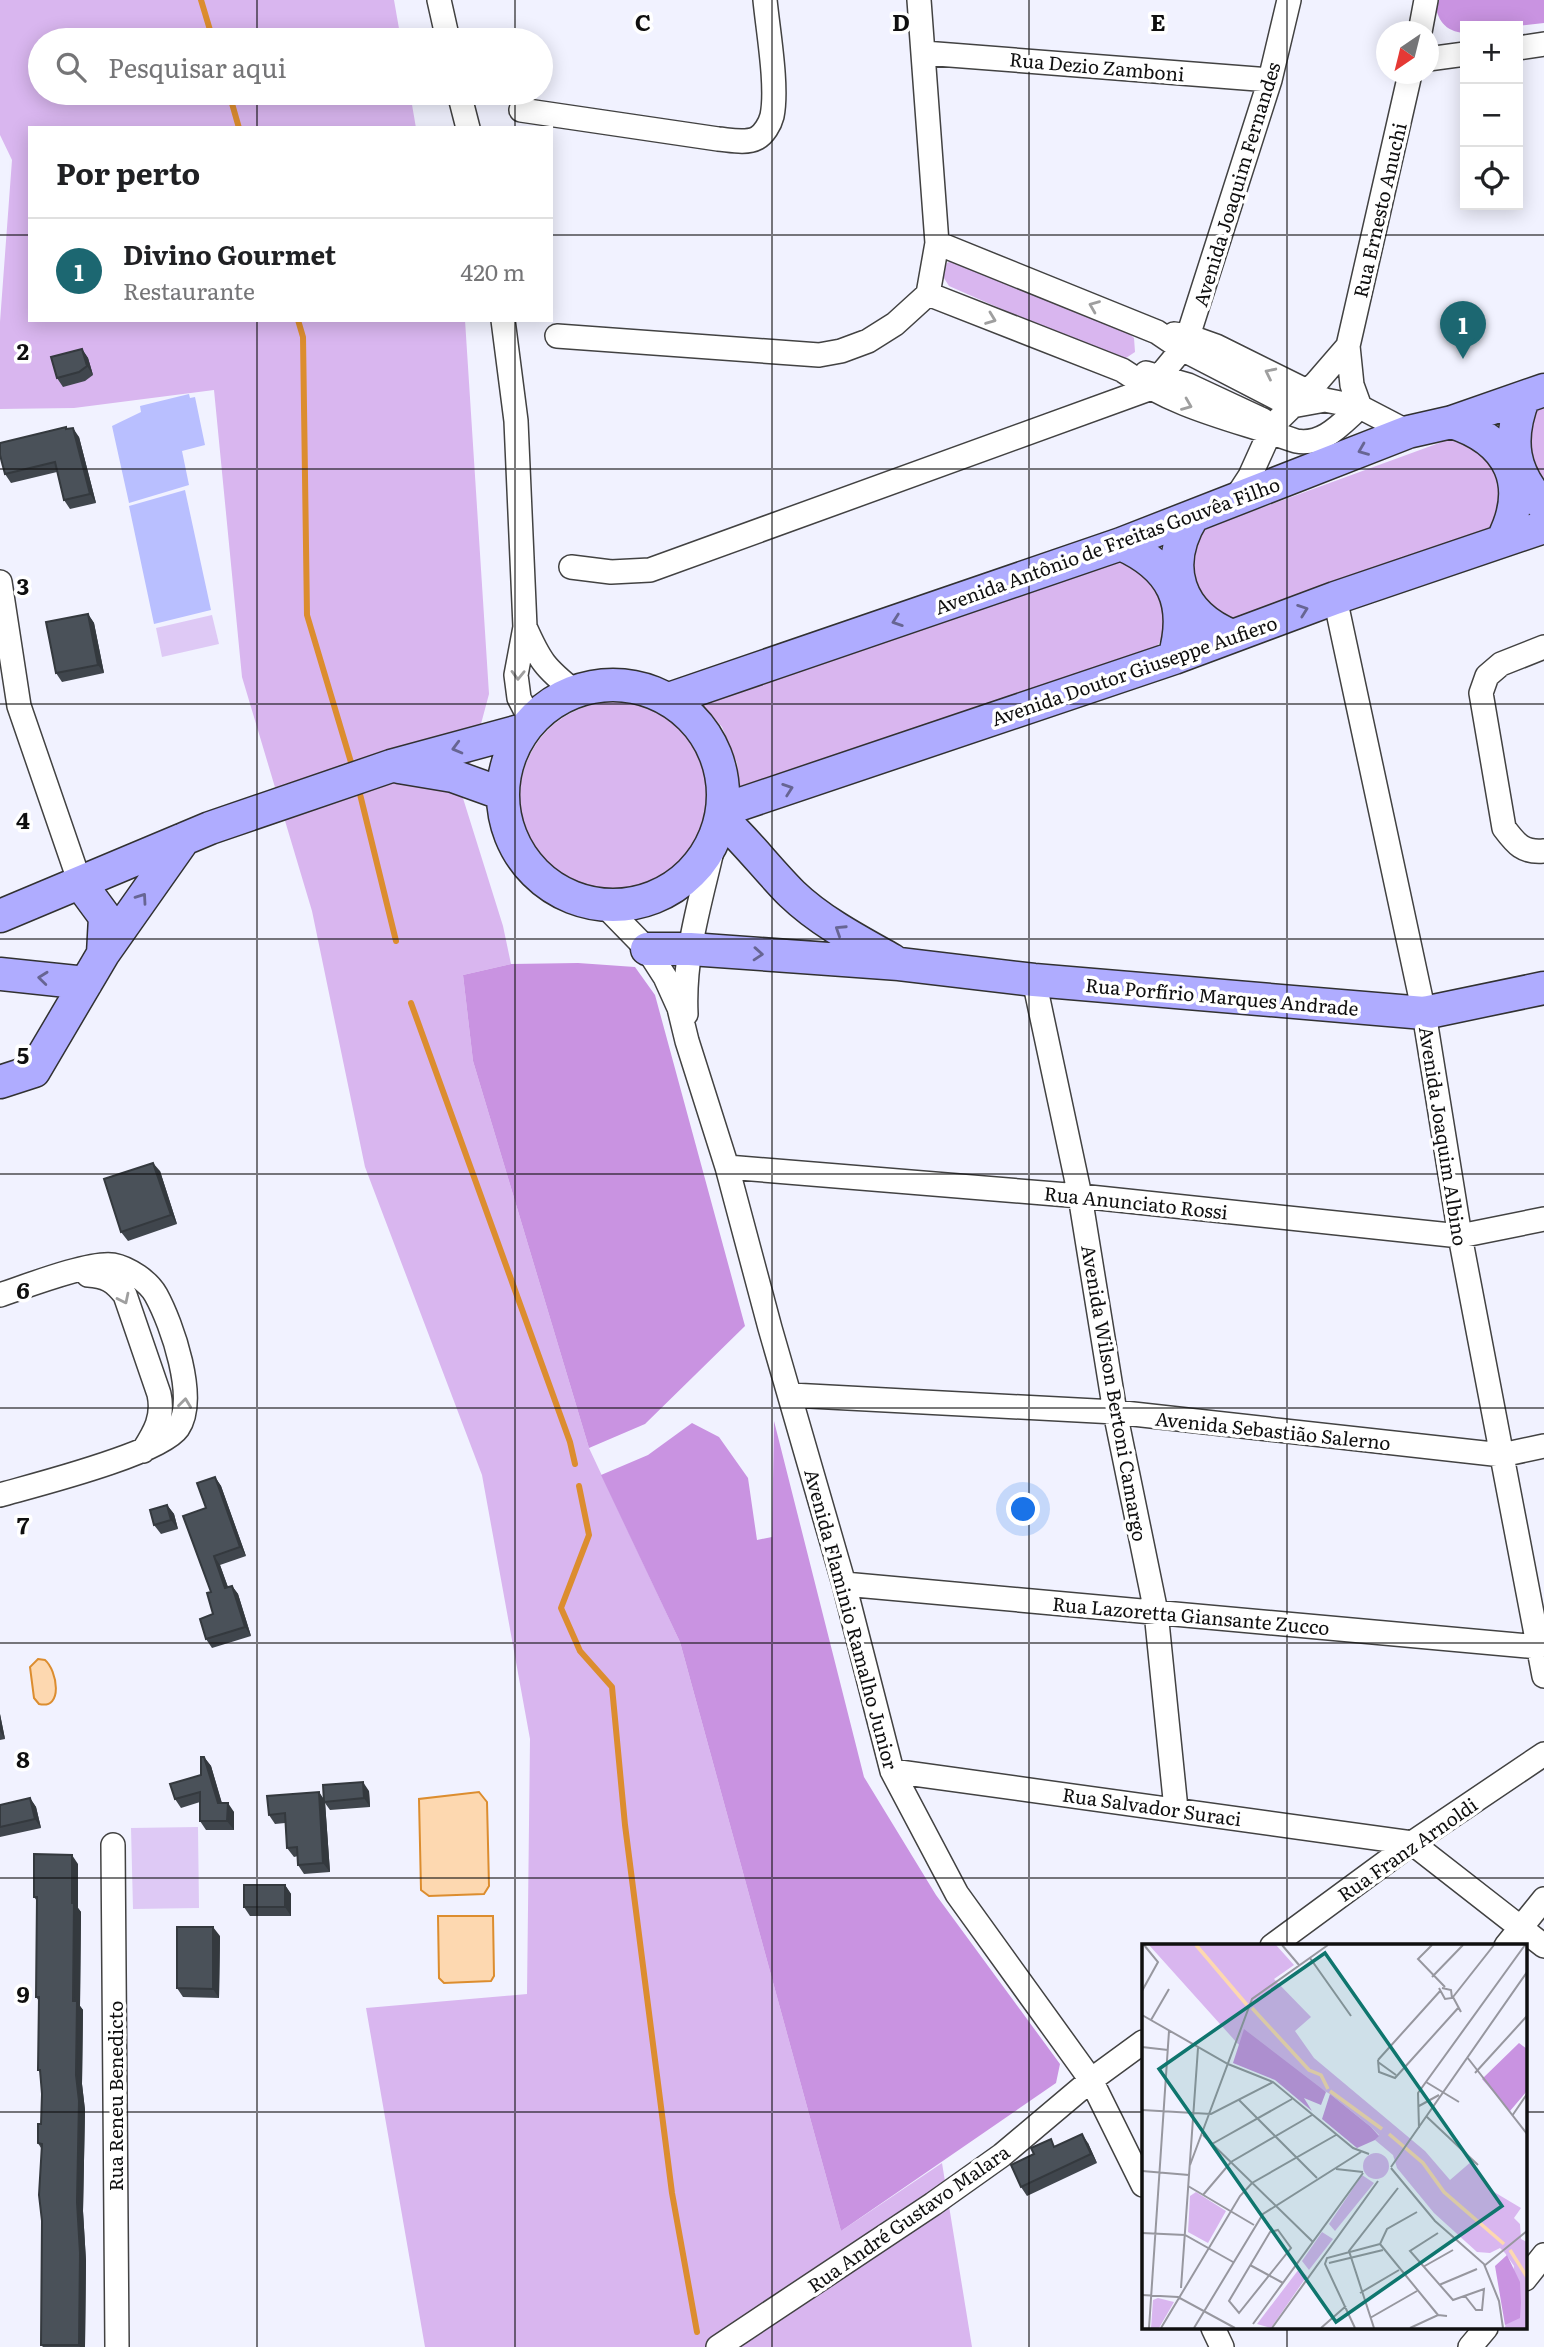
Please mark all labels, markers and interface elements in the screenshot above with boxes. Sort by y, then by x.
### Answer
text: C [635,4,651,38]
text: D [892,4,910,38]
text: E [1150,4,1166,38]
north arrow [1376,21,1439,84]
map controls [1460,21,1523,210]
button: + [1460,21,1523,84]
search box [28,28,553,105]
street label: Rua Dezio Zamboni [1008,44,1186,88]
text: Pesquisar aqui [108,47,286,86]
icon: search [52,48,90,86]
street label: Avenida Joaquim Fernandes [1185,58,1287,310]
button: − [1460,84,1523,147]
street label: Rua Ernesto Anuchi [1345,120,1413,300]
button: locate [1460,147,1523,210]
text: Por perto [56,150,200,194]
text: Divino Gourmet [123,234,336,273]
text: 1 [74,254,84,288]
text: 420 m [460,254,525,288]
text: Restaurante [123,273,255,307]
one-way arrow [1089,301,1101,315]
pin: 1 [1440,301,1486,359]
one-way arrow [985,310,997,324]
text: 2 [17,333,29,367]
one-way arrow [1265,367,1277,381]
one-way arrow [1180,397,1192,411]
one-way arrow [1358,442,1370,456]
street label: Avenida Antônio de Freitas Gouvêa Filho [931,469,1283,621]
text: 3 [17,568,29,602]
one-way arrow [1297,604,1309,618]
street label: Avenida Doutor Giuseppe Aufiero [987,608,1281,732]
one-way arrow [891,613,903,627]
one-way arrow [510,670,526,681]
one-way arrow [451,739,463,754]
one-way arrow [781,782,793,797]
text: 4 [16,802,30,836]
one-way arrow [134,893,146,906]
one-way arrow [835,925,848,938]
one-way arrow [753,946,764,961]
street label: Rua Porfírio Marques Andrade [1084,970,1360,1022]
one-way arrow [37,971,49,986]
street label: Avenida Joaquim Albino [1413,1024,1475,1248]
text: 5 [17,1037,29,1071]
street label: Rua Anunciato Rossi [1043,1178,1229,1226]
street label: Avenida Wilson Bertoni Camargo [1075,1243,1155,1543]
text: 6 [16,1272,30,1306]
one-way arrow [116,1292,130,1304]
one-way arrow [178,1397,193,1409]
street label: Avenida Sebastião Salerno [1154,1404,1392,1456]
street label: Avenida Flaminio Ramalho Junior [798,1465,906,1773]
your location [1006,1492,1040,1526]
text: 7 [17,1507,30,1541]
street label: Rua Lazoretta Giansante Zucco [1051,1589,1331,1641]
text: 8 [16,1741,30,1775]
street label: Rua Salvador Suraci [1061,1780,1243,1832]
street label: Rua Franz Arnoldi [1331,1790,1483,1908]
inset map [1142,1944,1526,2330]
text: 9 [16,1976,30,2010]
street label: Rua Reneu Benedicto [101,2001,129,2191]
street label: Rua André Gustavo Malara [801,2137,1015,2299]

